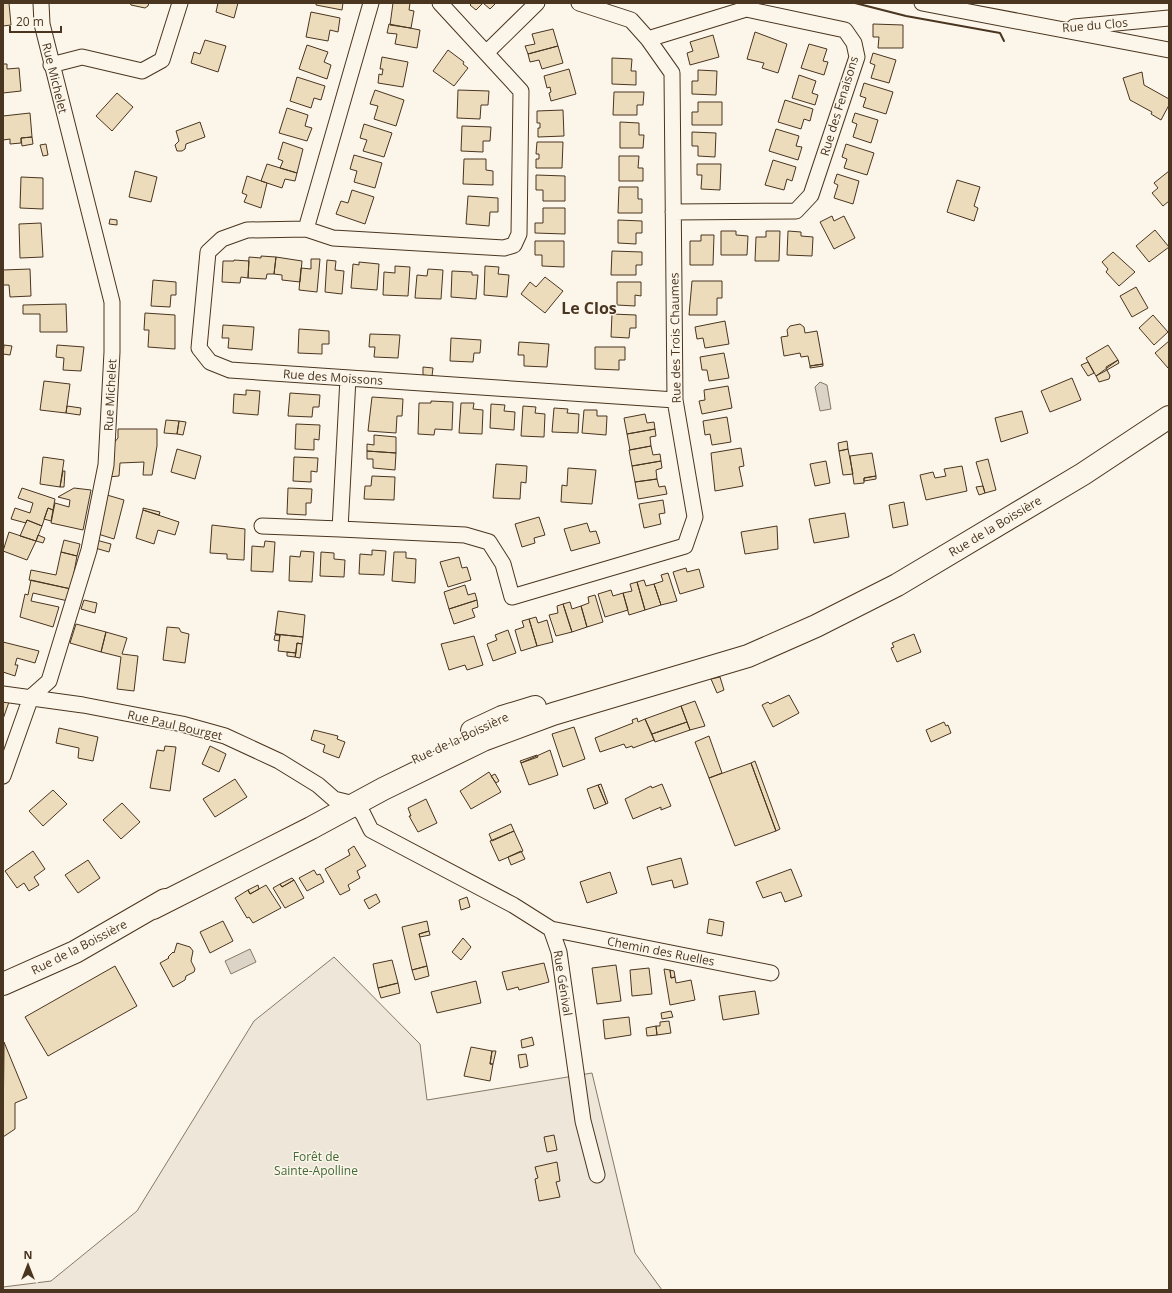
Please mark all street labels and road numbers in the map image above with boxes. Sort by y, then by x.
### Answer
street label: Rue du Clos [1061,14,1129,36]
street label: Rue Michelet [38,41,72,115]
street label: Rue des Fenaisons [816,54,862,158]
street label: Rue des Trois Chaumes [665,272,685,403]
street label: Rue Michelet [100,358,120,432]
street label: Rue des Moissons [282,365,384,389]
street label: Rue de la Boissière [945,491,1045,560]
street label: Rue Paul Bourget [126,706,224,744]
street label: Rue de la Boissière [409,708,512,768]
street label: Rue de la Boissière [28,915,130,979]
street label: Chemin des Ruelles [606,932,716,970]
street label: Rue Génival [549,949,577,1017]

